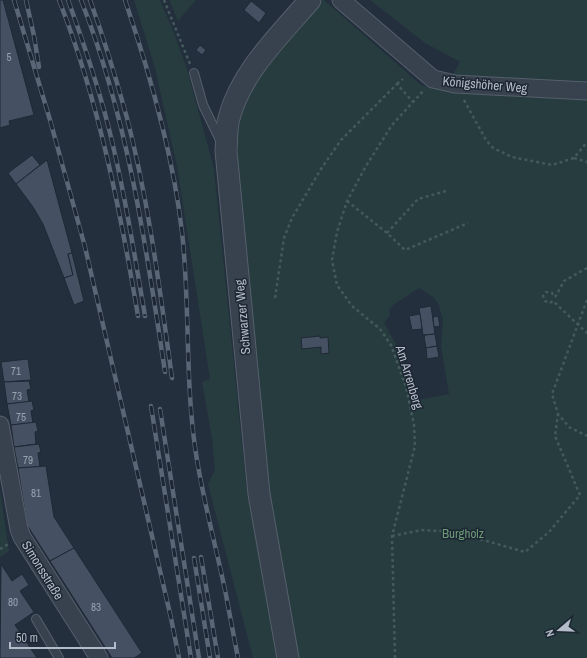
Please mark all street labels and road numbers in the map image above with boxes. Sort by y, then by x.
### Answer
street label: Königshöher Weg [442,72,528,97]
street label: Schwarzer Weg [231,279,254,355]
street label: Am Arrenberg [391,342,427,411]
street label: Simonsstraße [18,538,67,603]

